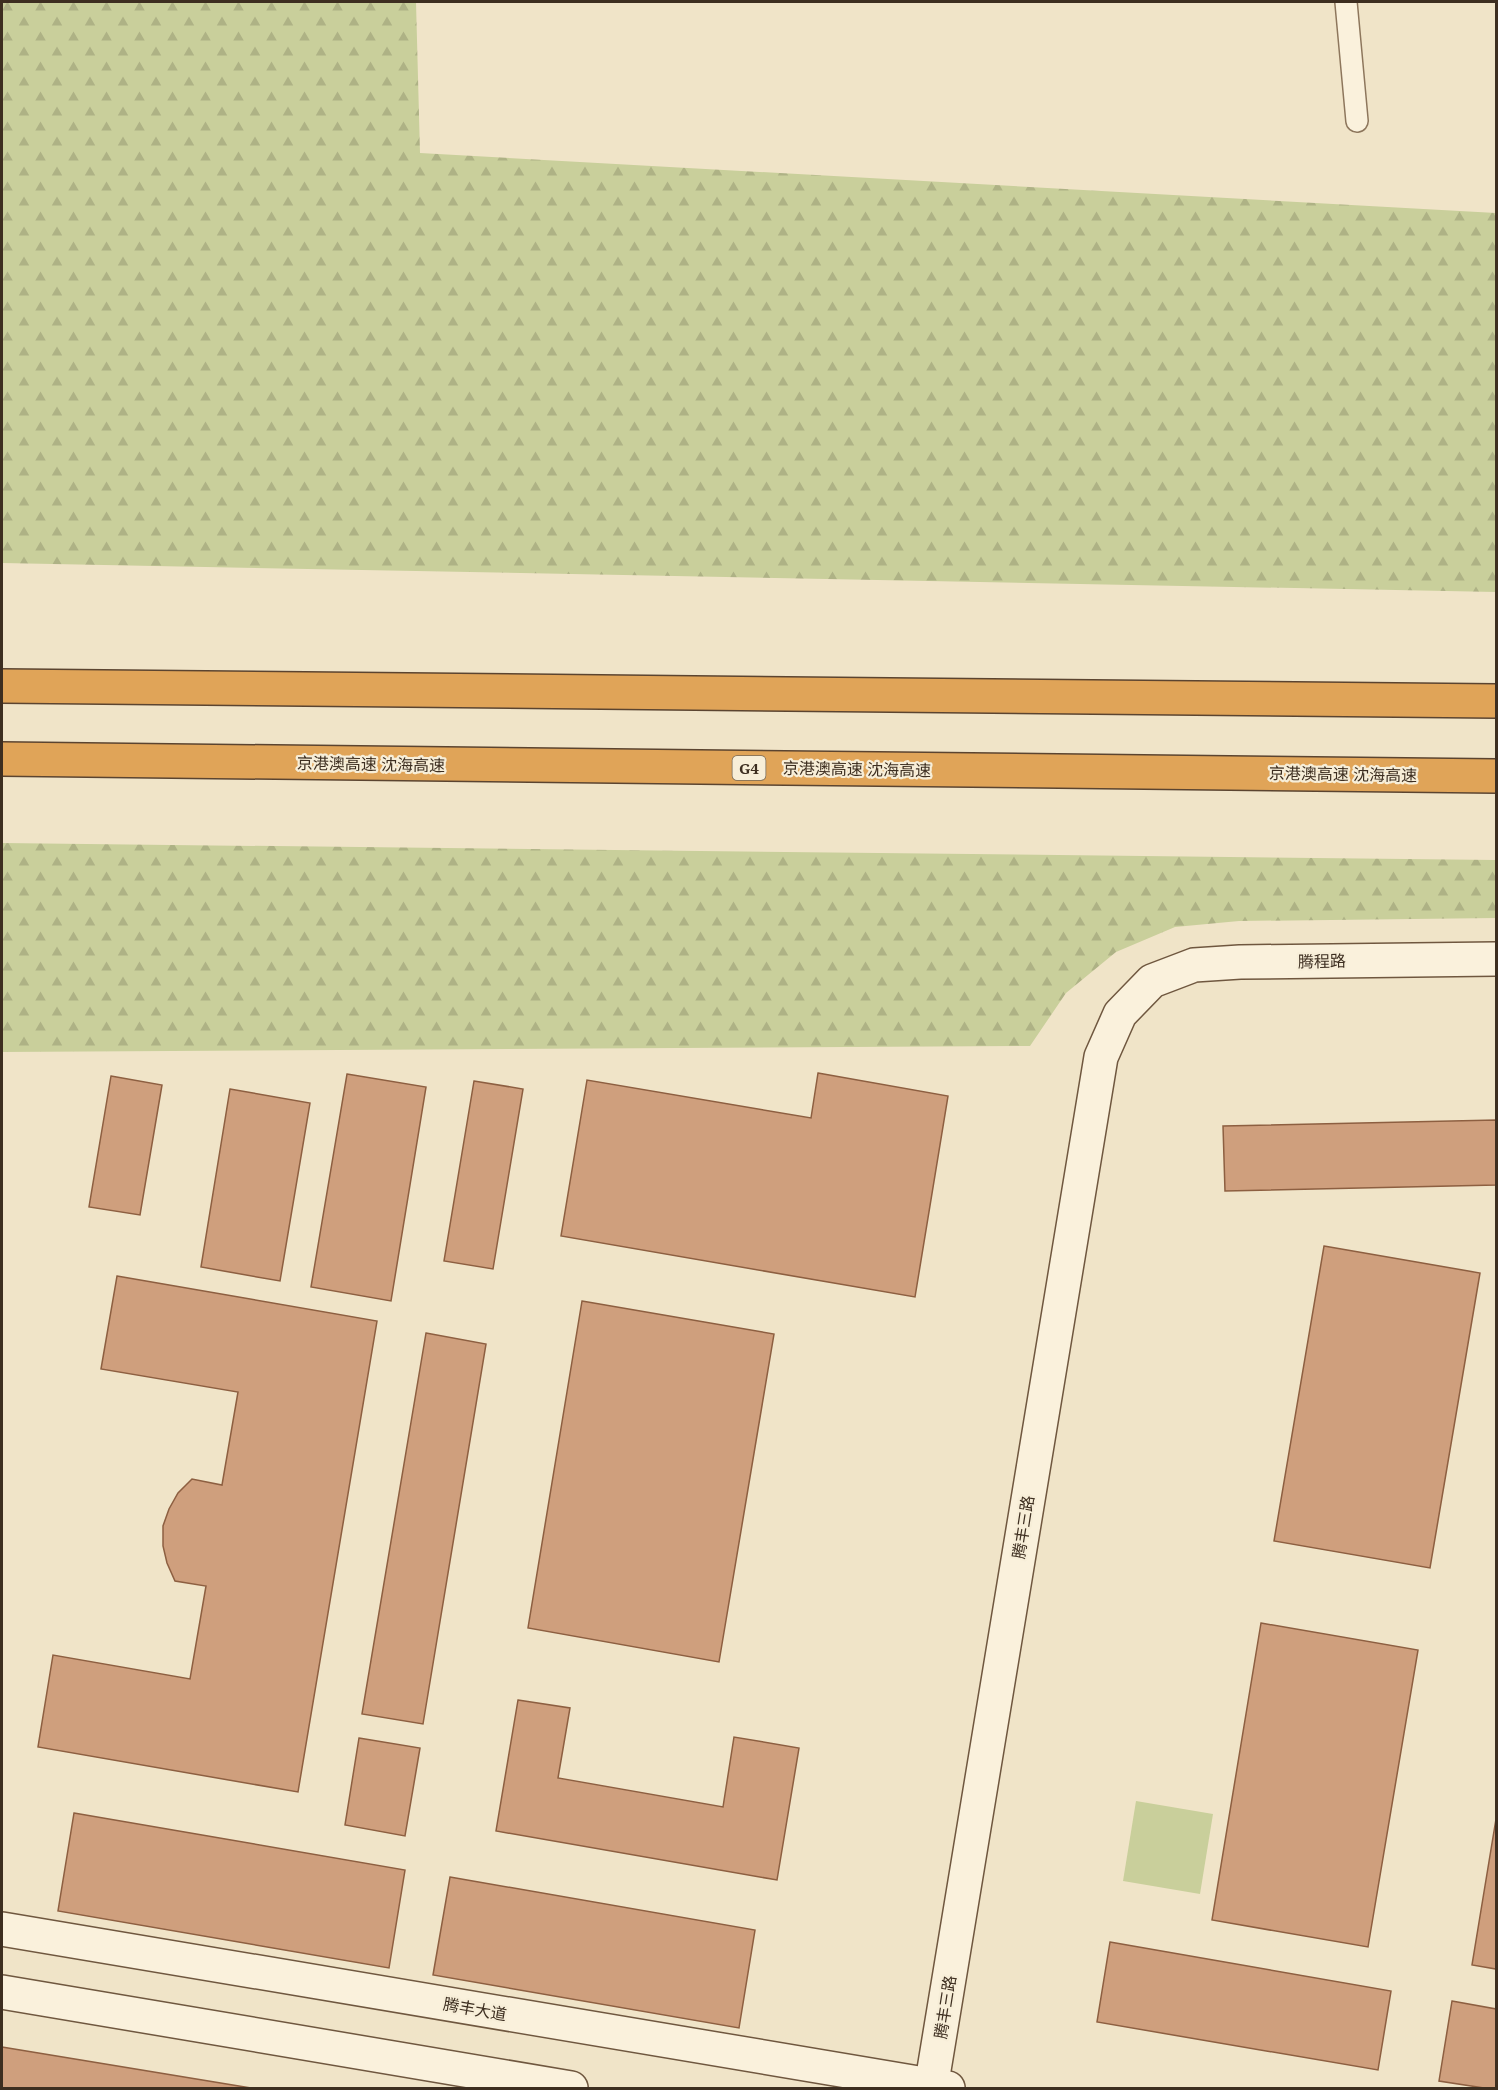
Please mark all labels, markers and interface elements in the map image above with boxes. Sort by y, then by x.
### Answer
street label: 京港澳高速 沈海高速 [297,752,445,776]
road number: G4 [732,756,766,780]
street label: 京港澳高速 沈海高速 [783,757,931,781]
street label: 京港澳高速 沈海高速 [1269,762,1417,786]
street label: 腾程路 [1298,950,1346,972]
street label: 腾丰三路 [1007,1494,1039,1560]
street label: 腾丰三路 [929,1974,961,2040]
street label: 腾丰大道 [442,1993,508,2025]

